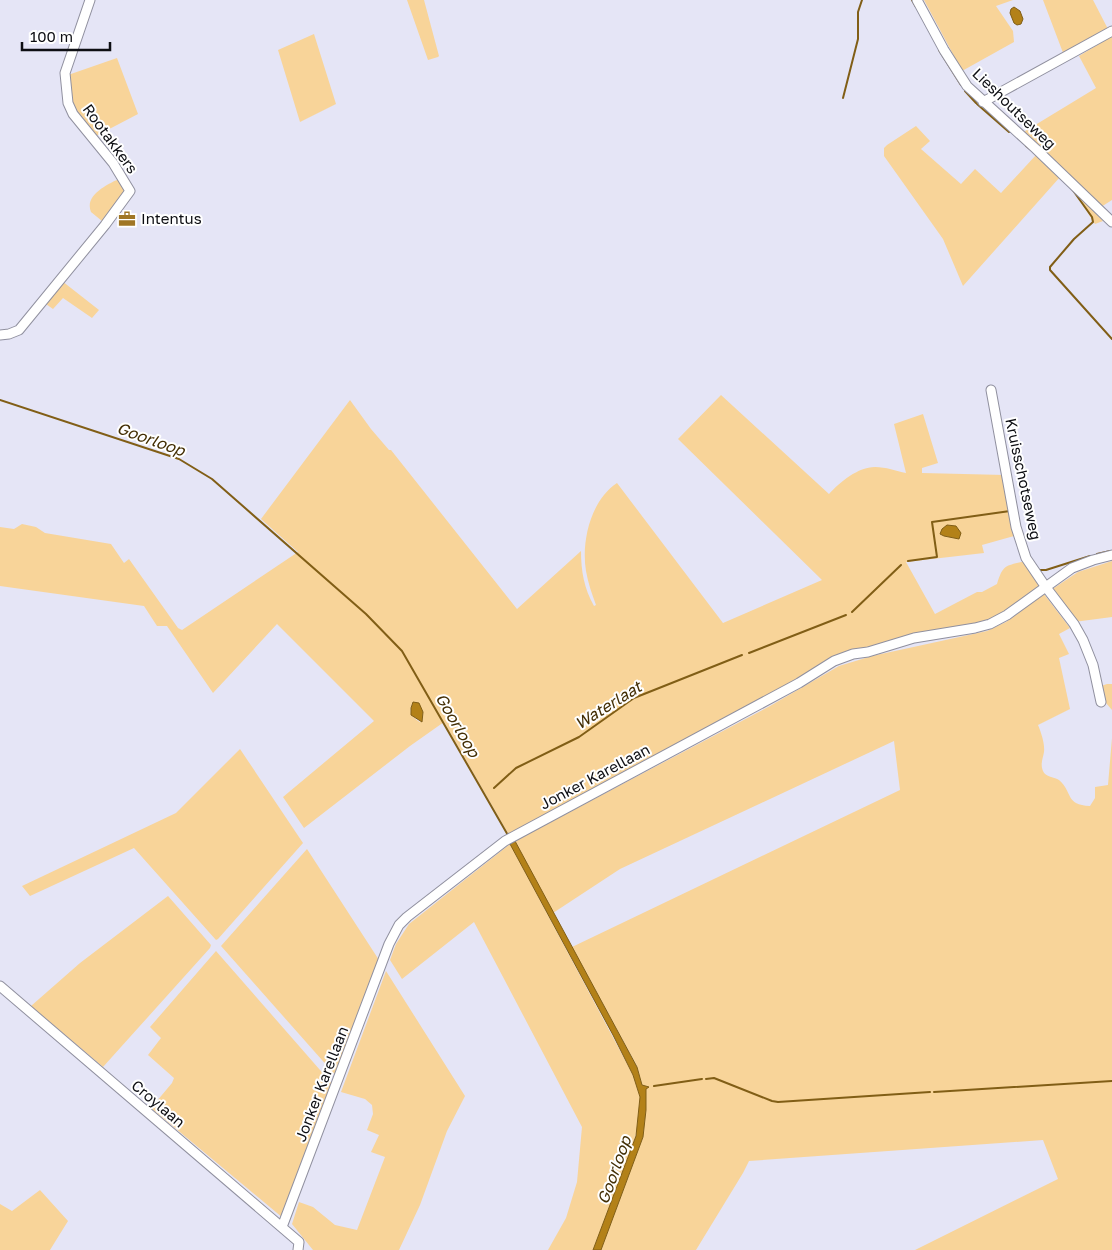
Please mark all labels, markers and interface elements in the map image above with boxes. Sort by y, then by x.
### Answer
scale bar [22,20,110,52]
text: 100 m [30,27,73,45]
street label: Lieshoutseweg [969,64,1060,153]
street label: Rootakkers [80,100,142,177]
office icon: Intentus [117,209,137,229]
place label: Intentus [141,209,202,227]
street label: Kruisschotseweg [1002,416,1046,541]
water label: Goorloop [114,418,189,461]
water label: Waterlaat [571,676,646,733]
water label: Goorloop [432,689,485,762]
street label: Jonker Karellaan [536,740,653,813]
street label: Jonker Karellaan [291,1024,351,1144]
street label: Croylaan [128,1076,189,1131]
water label: Goorloop [593,1132,636,1207]

